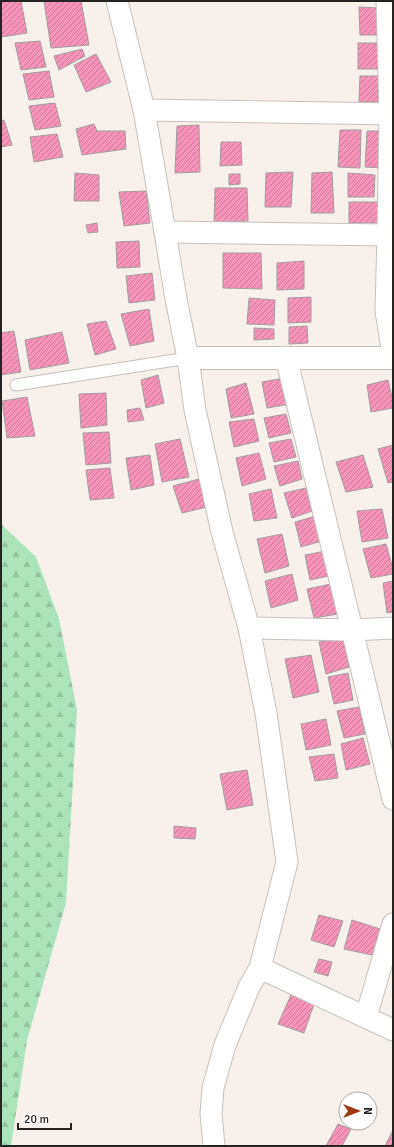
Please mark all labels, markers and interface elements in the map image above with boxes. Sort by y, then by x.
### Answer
north arrow [338,1091,378,1131]
scale bar [18,1105,71,1131]
text: N [361,1107,374,1115]
text: 20 m [24,1112,49,1127]

